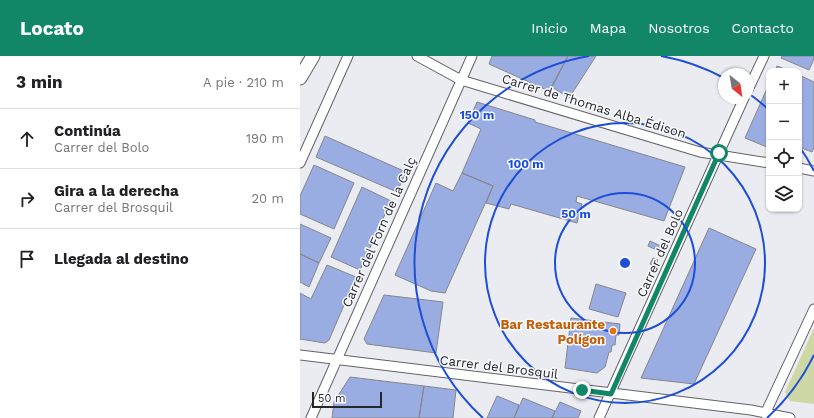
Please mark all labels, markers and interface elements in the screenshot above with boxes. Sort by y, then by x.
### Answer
text: Locato [20,17,84,40]
text: Inicio [531,20,568,36]
text: Mapa [590,20,626,36]
text: Nosotros [648,20,710,36]
text: Contacto [732,20,794,36]
north arrow [718,68,754,104]
map controls [766,68,802,212]
button: + [766,68,802,104]
street label: Carrer de Thomas Alba Édison [500,70,688,141]
text: 3 min [16,72,62,92]
text: A pie · 210 m [203,75,284,90]
button: − [766,104,802,140]
text: 150 m [460,108,494,122]
text: Continúa [54,122,121,140]
icon: ahead [16,128,38,150]
text: 190 m [246,131,284,146]
text: Carrer del Bolo [54,140,149,155]
button: locate [766,140,802,176]
route start [710,144,728,162]
street label: Carrer del Forn de la Calç [339,154,419,310]
text: 100 m [508,157,544,171]
button: layers [766,176,802,212]
text: Gira a la derecha [54,182,179,200]
icon: right [16,188,38,210]
text: 20 m [252,191,284,206]
text: Carrer del Brosquil [54,200,173,215]
street label: Carrer del Bolo [634,206,686,300]
text: 50 m [561,207,591,221]
icon: arrive [16,248,38,270]
text: Llegada al destino [54,250,189,268]
centre of rings [618,256,632,270]
place label: Bar Restaurante Polígon [501,317,605,347]
marker: Bar Restaurante Polígon [608,326,618,336]
street label: Carrer del Brosquil [439,352,559,382]
route end [573,381,591,399]
scale bar [312,390,382,409]
text: 50 m [318,392,345,405]

